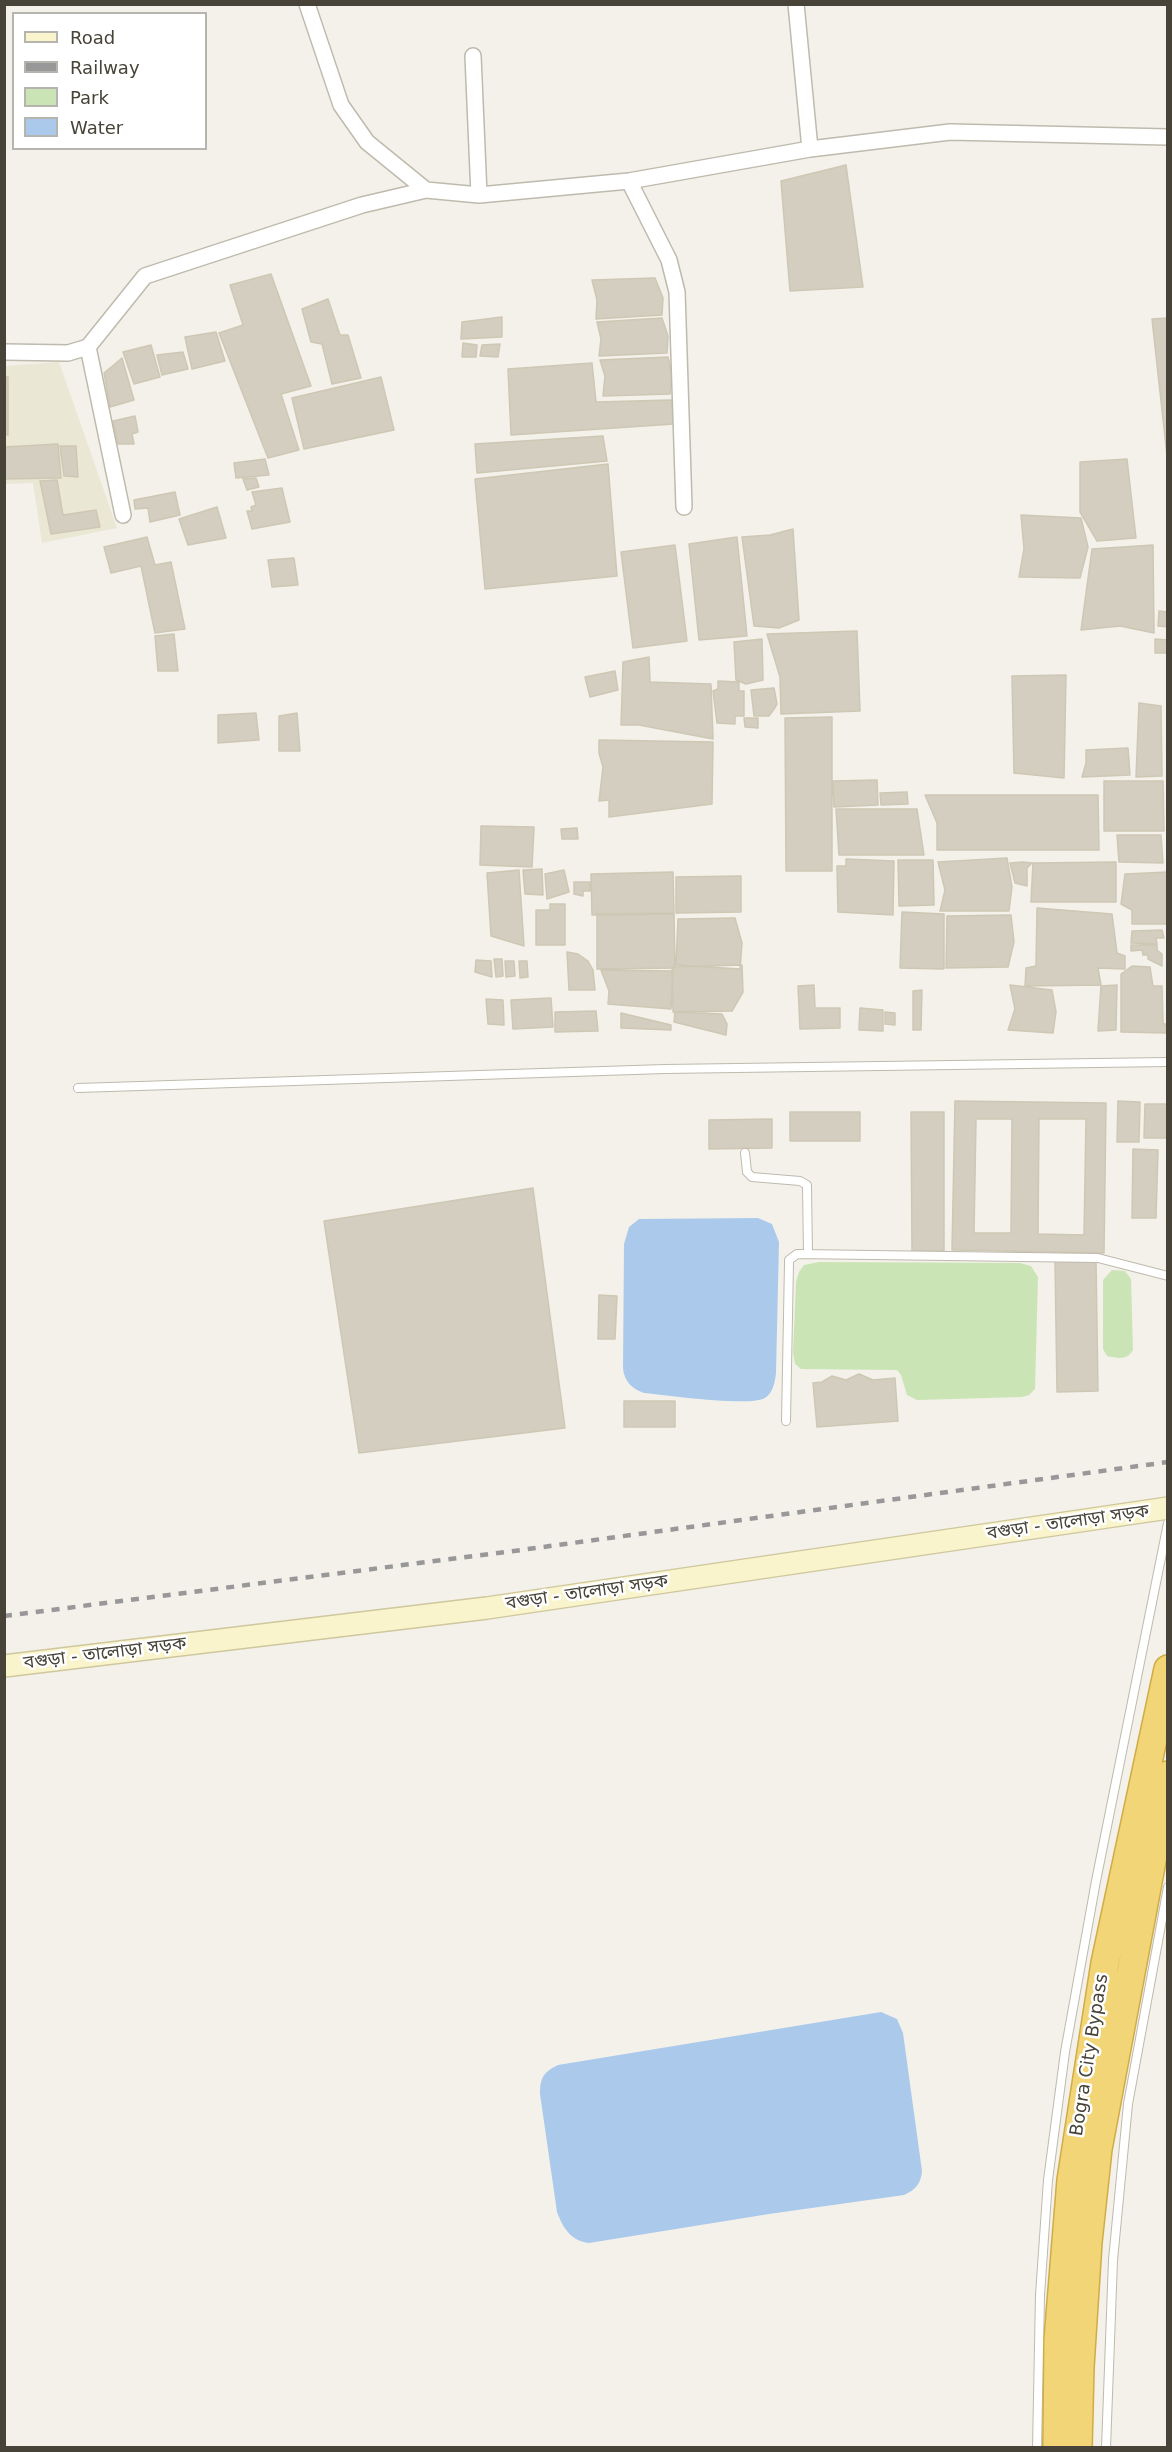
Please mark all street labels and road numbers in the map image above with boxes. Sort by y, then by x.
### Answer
street label: বগুড়া - তালোড়া সড়ক [985,1501,1151,1545]
street label: বগুড়া - তালোড়া সড়ক [504,1571,670,1615]
street label: বগুড়া - তালোড়া সড়ক [22,1633,188,1675]
street label: Bogra City Bypass [1066,1972,1114,2138]

